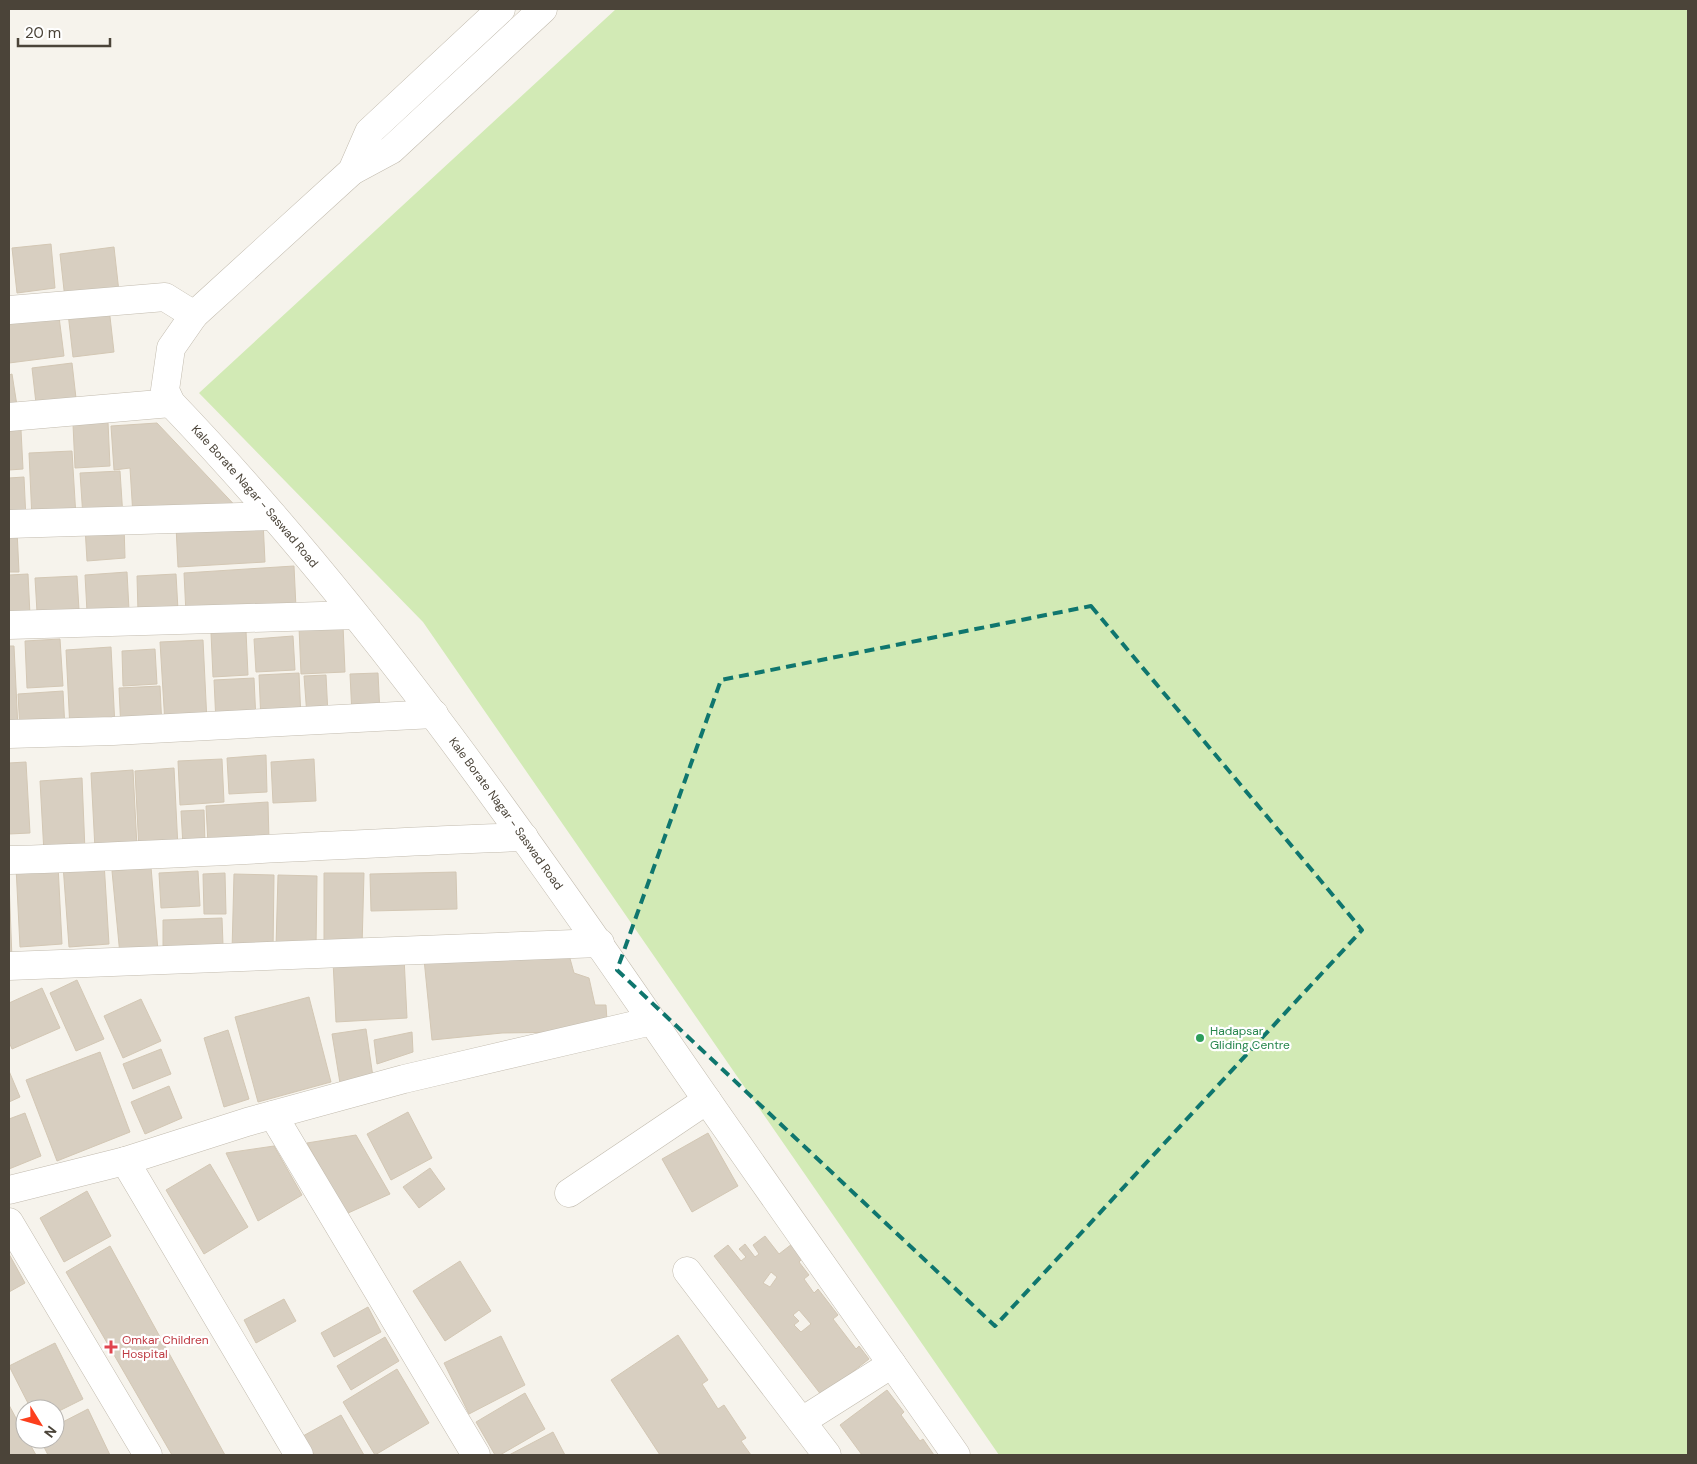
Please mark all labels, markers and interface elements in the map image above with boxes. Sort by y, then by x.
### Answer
scale bar [18,15,110,47]
text: 20 m [25,23,61,43]
street label: Kale Borate Nagar - Saswad Road [188,421,322,571]
street label: Kale Borate Nagar - Saswad Road [445,734,567,893]
place label: Hadapsar Gliding Centre [1210,1023,1290,1053]
marker: Hadapsar Gliding Centre [1194,1032,1206,1044]
place label: Omkar Children Hospital [122,1332,209,1362]
marker: Omkar Children Hospital [104,1340,118,1354]
north arrow [15,1399,65,1449]
text: N [40,1422,61,1441]

